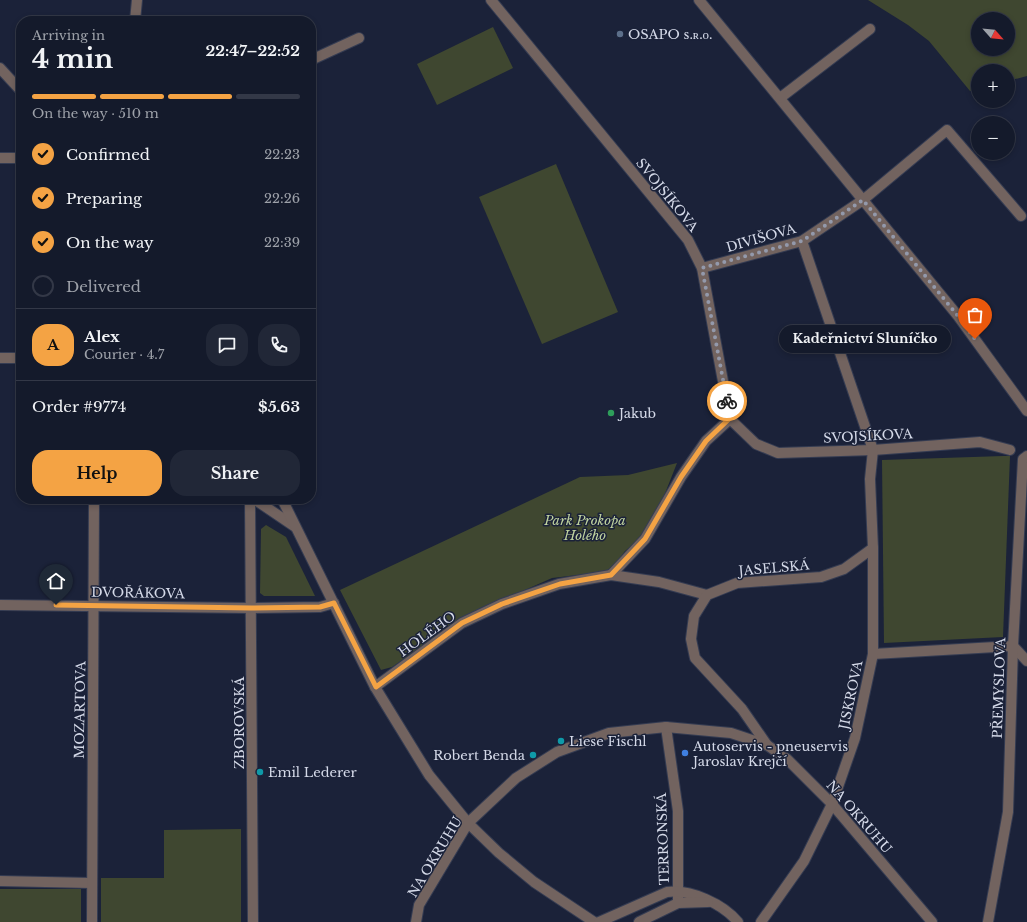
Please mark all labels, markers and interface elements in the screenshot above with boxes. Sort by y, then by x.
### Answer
north arrow [971,12,1015,56]
map controls [971,12,1015,160]
place label: OSAPO s.ʀ.ᴏ. [628,26,713,43]
text: Arriving in [32,27,105,44]
marker: OSAPO s.ʀ.ᴏ. [615,29,625,39]
text: 22:47–22:52 [205,41,300,60]
text: 4 min [32,43,113,75]
button: + [971,64,1015,108]
text: On the way · 510 m [32,105,159,122]
button: − [971,116,1015,160]
icon: check [32,143,54,165]
text: Confirmed [66,145,150,164]
text: 22:23 [264,146,300,163]
street label: SVOJSÍKOVA [632,155,702,236]
icon: check [32,187,54,209]
text: Preparing [66,189,142,208]
text: 22:26 [264,190,300,207]
street label: DIVIŠOVA [724,220,799,256]
icon: check [32,231,54,253]
text: On the way [66,233,154,252]
text: 22:39 [264,234,300,251]
text: Delivered [66,277,141,296]
pin [958,298,992,339]
icon: bag [964,304,986,326]
button: chat [206,324,248,366]
button: phone [258,324,300,366]
callout: Kadeřnictví Sluníčko [779,325,951,353]
text: Alex [84,327,120,346]
text: Kadeřnictví Sluníčko [793,330,937,347]
text: A [47,335,59,354]
text: Courier · 4.7 [84,346,164,363]
courier [707,381,747,421]
icon: bike [716,390,738,412]
text: Order #9774 [32,397,126,416]
text: $5.63 [258,397,300,416]
place label: Jakub [617,405,656,422]
marker: Jakub [606,408,616,418]
street label: SVOJSÍKOVA [823,425,914,447]
button: Help [32,450,162,496]
button: Share [170,450,300,496]
park label: Park Prokopa Holého [543,512,626,544]
street label: JASELSKÁ [736,556,811,580]
pin [39,564,73,605]
icon: home [45,570,67,592]
street label: DVOŘÁKOVA [91,584,186,602]
street label: HOLÉHO [395,607,459,661]
street label: PŘEMYSLOVA [989,636,1009,739]
street label: JISKROVA [835,658,867,733]
street label: MOZARTOVA [71,660,89,759]
street label: ZBOROVSKÁ [231,676,248,769]
place label: Liese Fischl [569,733,647,750]
marker: Liese Fischl [556,736,566,746]
place label: Autoservis - pneuservis Jaroslav Krejčí [691,738,848,770]
place label: Robert Benda [433,747,526,764]
marker: Autoservis - pneuservis Jaroslav Krejčí [680,748,690,758]
marker: Robert Benda [528,750,538,760]
place label: Emil Lederer [268,764,357,781]
marker: Emil Lederer [255,767,265,777]
street label: NA OKRUHU [823,777,895,857]
street label: TERRONSKÁ [653,792,673,885]
street label: NA OKRUHU [404,813,466,901]

